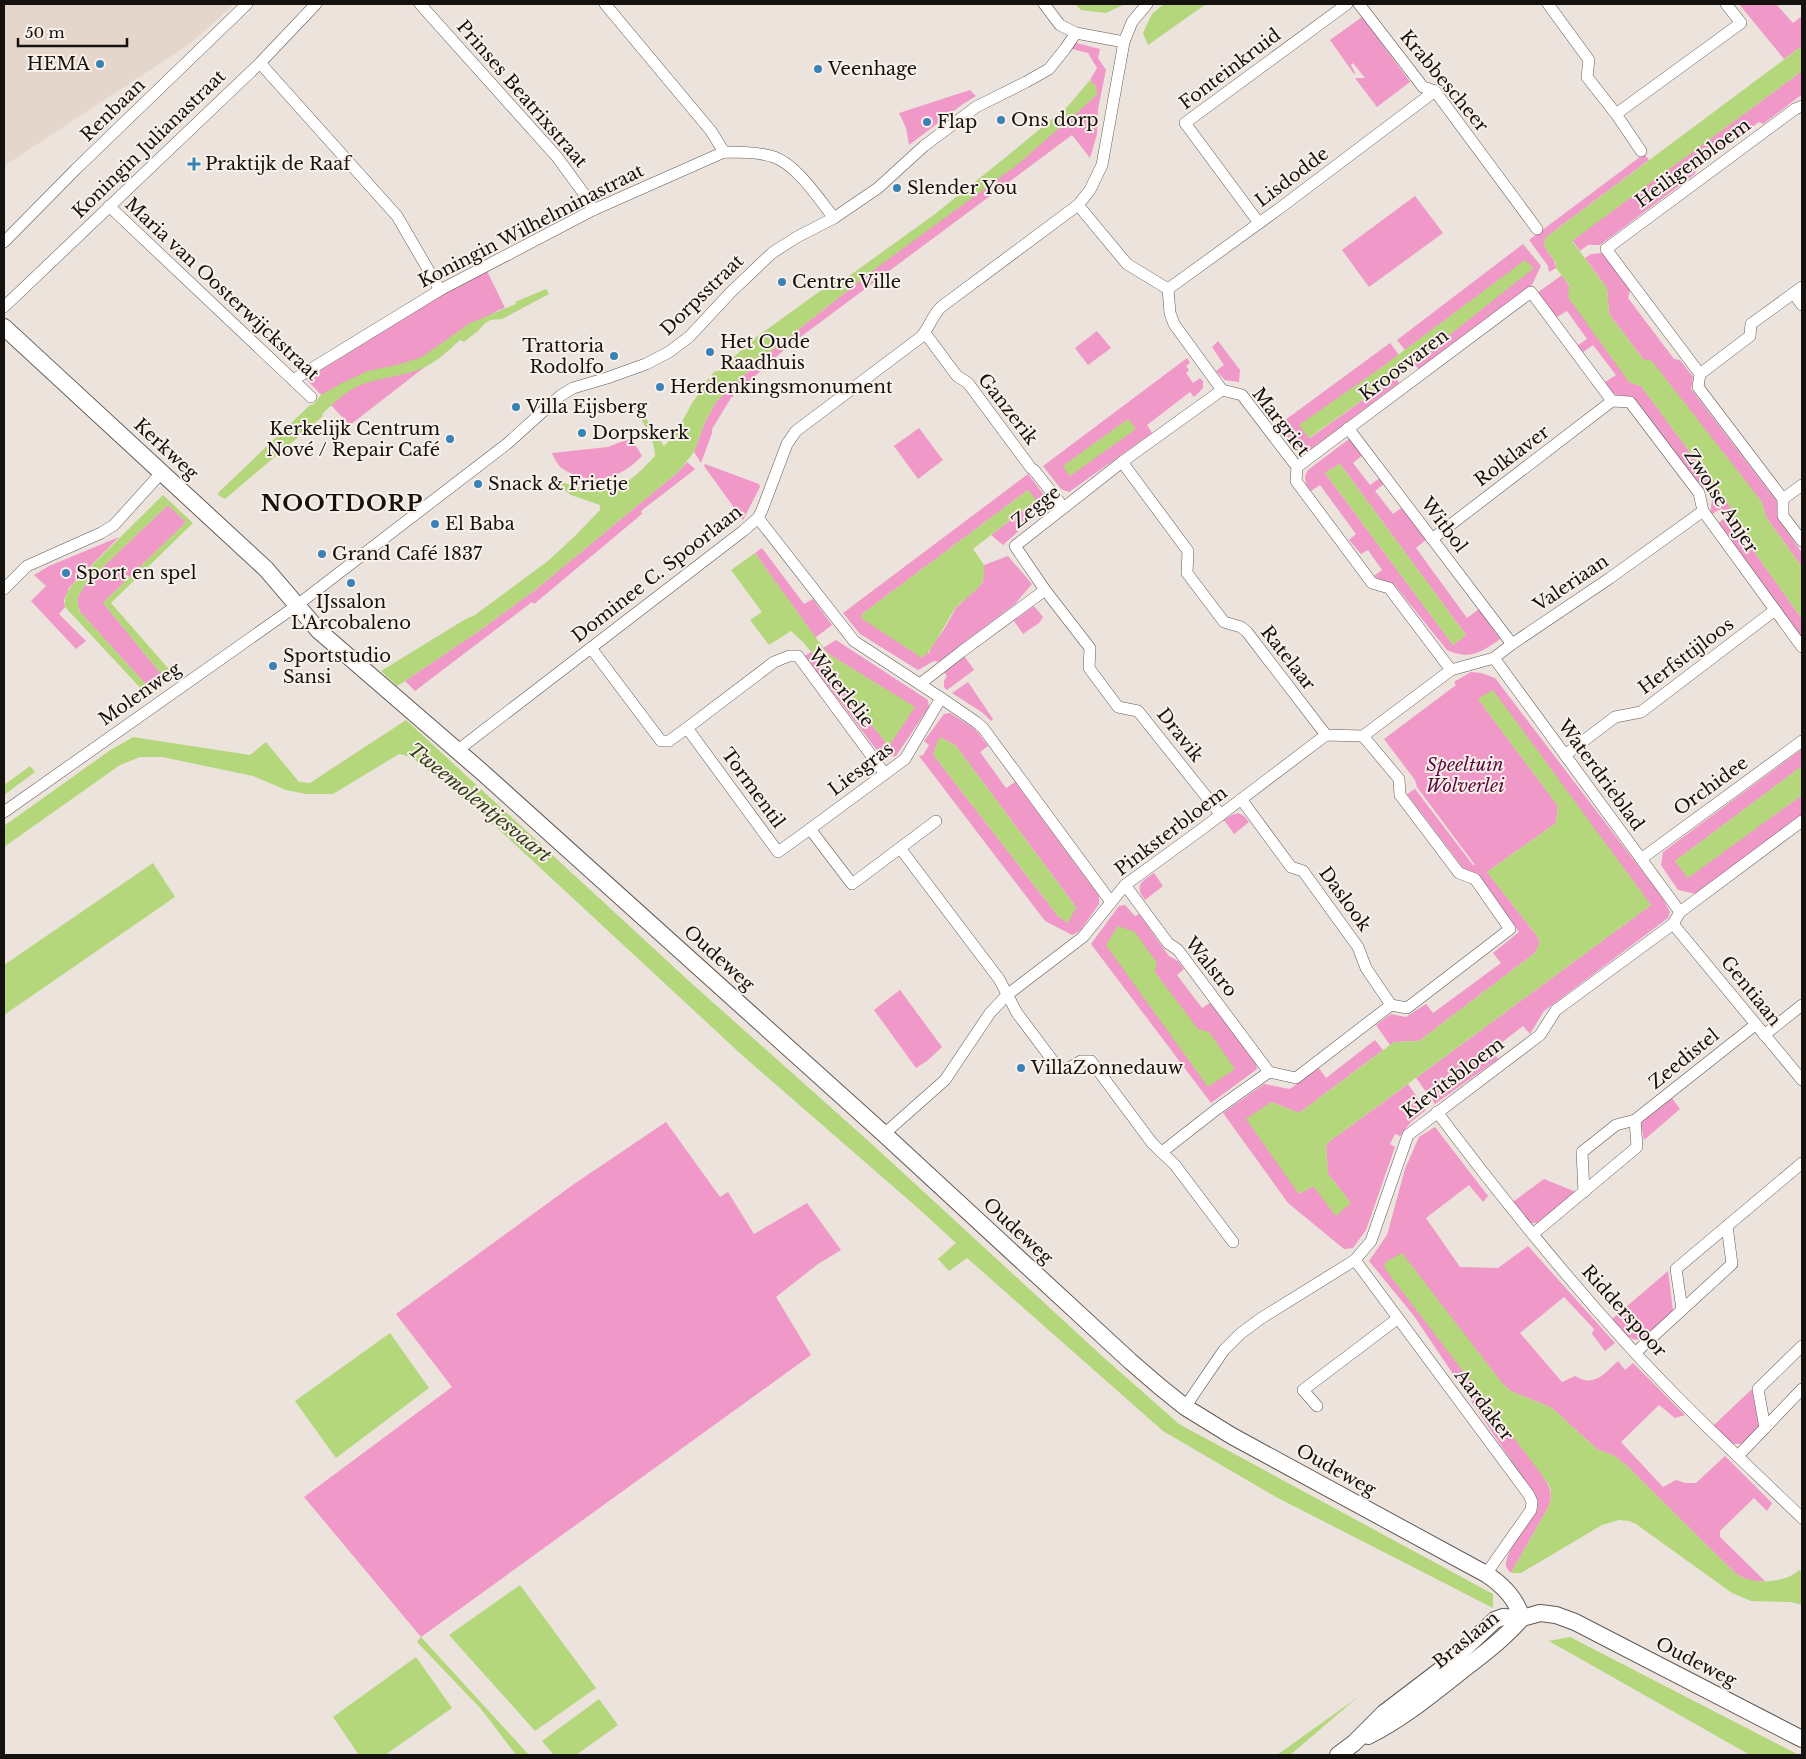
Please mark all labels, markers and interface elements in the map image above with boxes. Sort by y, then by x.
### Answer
scale bar [18,15,126,47]
street label: Prinses Beatrixstraat [452,16,592,172]
text: 50 m [25,23,65,42]
street label: Fonteinkruid [1175,24,1285,114]
street label: Krabbescheer [1395,26,1493,137]
place label: HEMA [27,53,91,75]
marker: HEMA [94,58,106,70]
place label: Veenhage [827,58,917,80]
marker: Veenhage [812,63,824,75]
street label: Koningin Julianastraat [68,65,230,223]
street label: Renbaan [76,74,150,146]
place label: Ons dorp [1011,109,1099,131]
place label: Flap [937,111,977,133]
marker: Ons dorp [995,114,1007,126]
street label: Heiligenbloem [1631,114,1755,212]
marker: Flap [921,116,933,128]
street label: Lisdodde [1251,142,1333,212]
place label: Praktijk de Raaf [205,153,353,175]
marker: Praktijk de Raaf [187,157,201,171]
street label: Koningin Wilhelminastraat [415,159,647,292]
place label: Slender You [907,177,1017,199]
marker: Slender You [891,182,903,194]
street label: Maria van Oosterwijckstraat [120,193,324,385]
street label: Dorpsstraat [656,250,748,340]
place label: Centre Ville [792,271,901,293]
marker: Centre Ville [776,276,788,288]
street label: Kroosvaren [1355,324,1453,406]
place label: Het Oude Raadhuis [720,331,810,374]
place label: Trattoria Rodolfo [522,335,604,378]
marker: Het Oude Raadhuis [704,346,716,358]
marker: Trattoria Rodolfo [608,350,620,362]
street label: Ganzerik [973,369,1043,449]
place label: Herdenkingsmonument [670,376,893,398]
marker: Herdenkingsmonument [654,381,666,393]
street label: Margriet [1247,383,1315,461]
place label: Villa Eijsberg [525,396,647,418]
marker: Villa Eijsberg [510,401,522,413]
street label: Kerkweg [129,414,203,484]
place label: Kerkelijk Centrum Nové / Repair Café [266,418,440,461]
street label: Rolklaver [1470,421,1554,491]
place label: Dorpskerk [592,422,689,444]
marker: Dorpskerk [576,427,588,439]
marker: Kerkelijk Centrum Nové / Repair Café [444,433,456,445]
street label: Zwolse Anjer [1679,445,1763,557]
place label: Snack & Frietje [488,473,628,495]
marker: Snack & Frietje [472,478,484,490]
street label: Zegge [1007,481,1065,533]
district label: NOOTDORP [261,490,423,517]
street label: Witbol [1416,492,1472,557]
street label: Dominee C. Spoorlaan [568,501,746,647]
place label: El Baba [445,513,515,535]
marker: El Baba [429,518,441,530]
place label: Grand Café 1837 [332,543,483,565]
marker: Grand Café 1837 [316,548,328,560]
street label: Valeriaan [1529,550,1613,617]
place label: Sport en spel [76,562,197,584]
marker: Sport en spel [60,567,72,579]
marker: IJssalon L'Arcobaleno [345,577,357,589]
place label: IJssalon L'Arcobaleno [291,591,411,634]
street label: Herfsttijloos [1634,613,1738,699]
street label: Ratelaar [1256,621,1320,695]
street label: Waterlelie [803,644,879,732]
place label: Sportstudio Sansi [283,645,391,688]
street label: Molenweg [95,658,185,730]
marker: Sportstudio Sansi [267,660,279,672]
street label: Dravik [1152,704,1208,766]
street label: Waterdrieblad [1553,714,1649,835]
water label: Tweemolentjesvaart [404,738,556,867]
street label: Liesgras [824,738,898,800]
street label: Tormentil [717,744,790,832]
street label: Orchidee [1670,752,1752,820]
park label: Speeltuin Wolverlei [1426,754,1505,797]
street label: Pinksterbloem [1111,782,1231,880]
street label: Daslook [1314,862,1376,936]
street label: Oudeweg [679,921,759,996]
street label: Walstro [1180,932,1242,1001]
street label: Gentiaan [1716,952,1786,1030]
street label: Zeedistel [1644,1024,1724,1094]
street label: Kievitsbloem [1398,1033,1508,1123]
place label: VillaZonnedauw [1030,1057,1184,1079]
marker: VillaZonnedauw [1015,1062,1027,1074]
street label: Oudeweg [979,1193,1058,1269]
street label: Ridderspoor [1577,1261,1671,1362]
street label: Aardaker [1449,1364,1518,1445]
street label: Oudeweg [1292,1439,1380,1501]
street label: Braslaan [1428,1607,1504,1673]
street label: Oudeweg [1652,1632,1740,1692]

